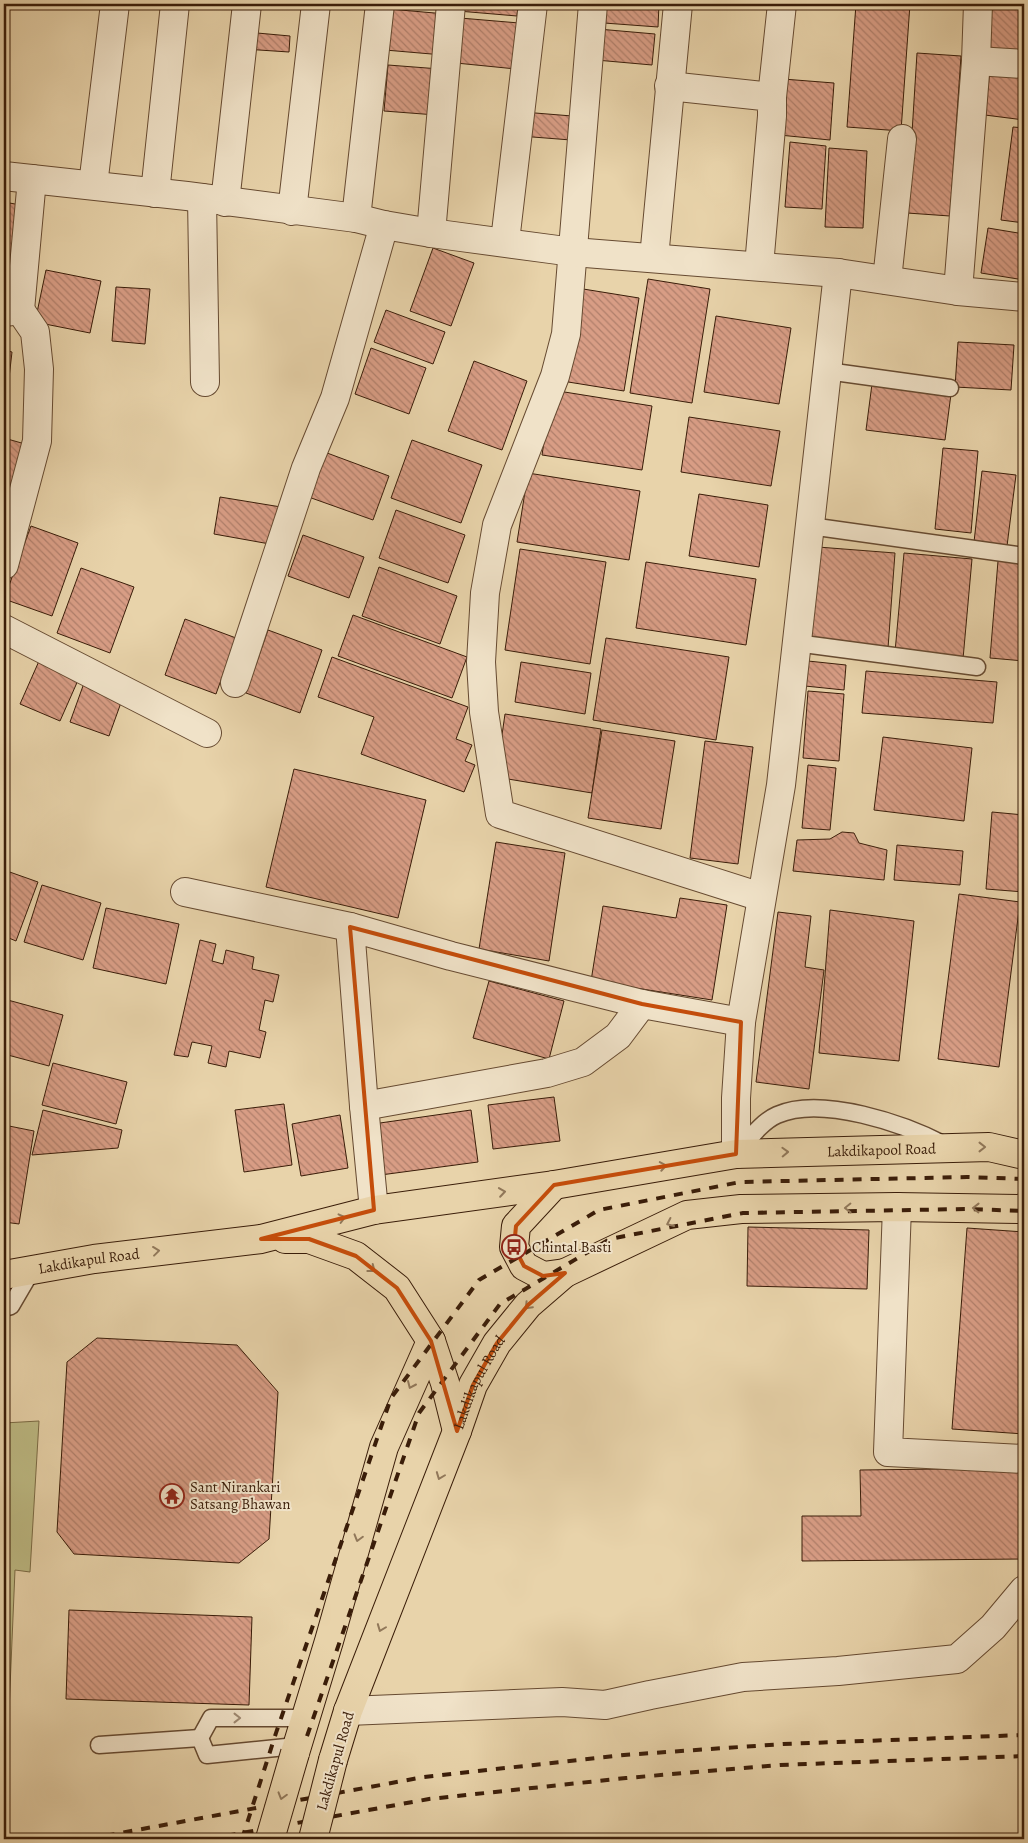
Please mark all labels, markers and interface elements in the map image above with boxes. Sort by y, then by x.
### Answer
street label: Lakdikapool Road [827,1138,937,1161]
one-way arrow [978,1142,986,1152]
one-way arrow [781,1147,789,1158]
one-way arrow [658,1162,667,1172]
one-way arrow [498,1188,507,1198]
one-way arrow [844,1203,852,1213]
one-way arrow [971,1203,979,1213]
one-way arrow [338,1214,346,1224]
one-way arrow [666,1217,675,1228]
bus stop icon: Chintal Basti [501,1234,527,1260]
place label: Chintal Basti [532,1237,612,1257]
street label: Lakdikapul Road [37,1244,141,1279]
one-way arrow [152,1246,160,1257]
one-way arrow [366,1263,375,1271]
one-way arrow [525,1300,534,1309]
street label: Lakdikapul Road [448,1330,510,1432]
one-way arrow [407,1380,418,1389]
one-way arrow [435,1471,446,1480]
place label: Sant Nirankari Satsang Bhawan [190,1477,291,1514]
temple icon: Sant Nirankari Satsang Bhawan [159,1483,185,1509]
one-way arrow [354,1534,364,1542]
one-way arrow [377,1623,387,1631]
street label: Lakdikapul Road [311,1708,359,1813]
one-way arrow [234,1713,241,1723]
one-way arrow [278,1791,288,1800]

